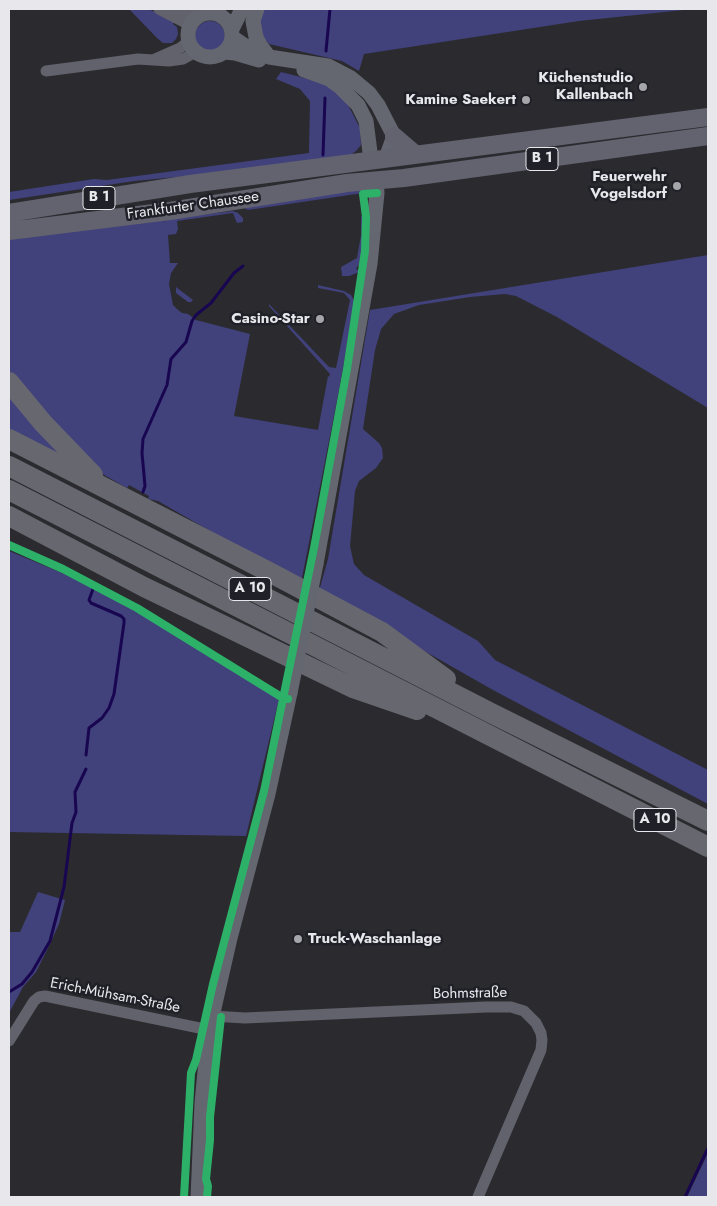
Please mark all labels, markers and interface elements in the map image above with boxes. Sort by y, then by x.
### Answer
place label: Küchenstudio Kallenbach [538,69,633,104]
marker: Küchenstudio Kallenbach [637,81,649,93]
place label: Kamine Saekert [405,91,516,109]
marker: Kamine Saekert [520,94,532,106]
road number: B 1 [526,148,558,170]
place label: Feuerwehr Vogelsdorf [590,168,667,203]
marker: Feuerwehr Vogelsdorf [671,180,683,192]
road number: B 1 [83,187,115,210]
street label: Frankfurter Chaussee [126,188,260,224]
place label: Casino-Star [231,310,310,328]
marker: Casino-Star [314,313,326,325]
road number: A 10 [229,578,271,600]
road number: A 10 [634,808,676,832]
place label: Truck-Waschanlage [308,930,441,948]
marker: Truck-Waschanlage [292,933,304,945]
street label: Erich-Mühsam-Straße [49,975,181,1017]
street label: Bohmstraße [433,984,507,1004]

